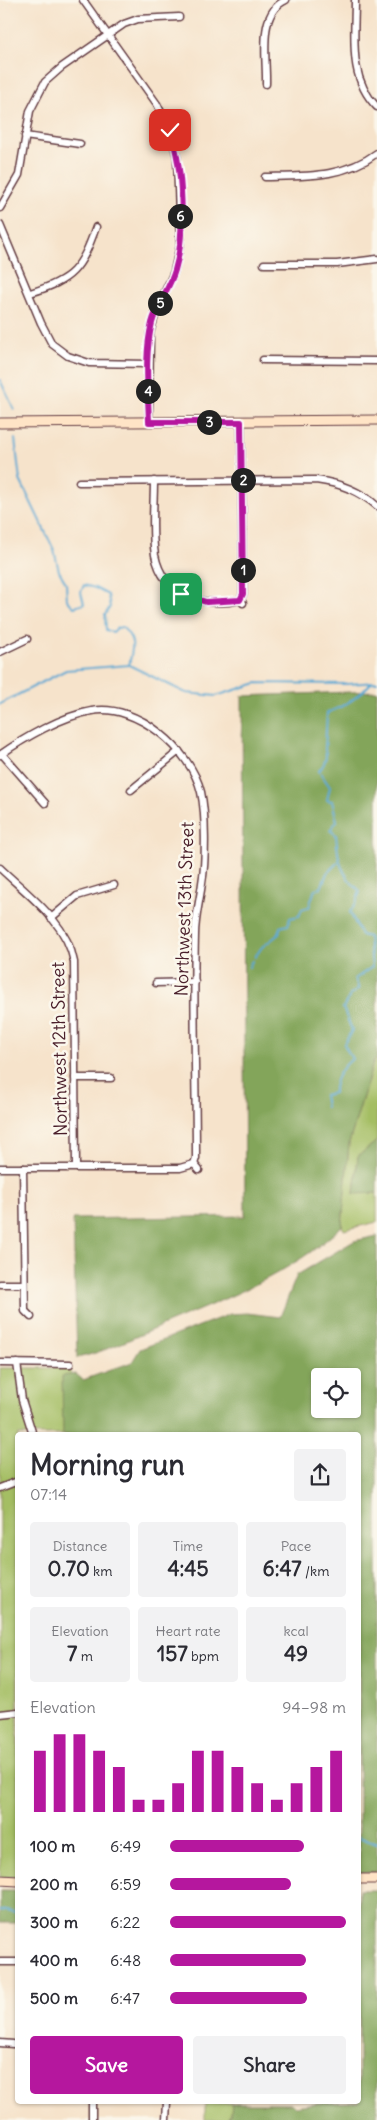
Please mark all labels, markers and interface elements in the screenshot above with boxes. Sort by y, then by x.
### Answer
pin [149,109,191,151]
icon: check [156,116,184,144]
pin: 6 [168,204,192,228]
text: 6 [176,207,185,225]
pin: 5 [148,290,172,316]
text: 5 [156,294,165,312]
pin: 4 [136,378,160,404]
text: 4 [144,382,153,400]
pin: 3 [196,410,222,434]
text: 3 [206,413,213,431]
pin: 2 [230,468,256,492]
text: 2 [240,471,247,489]
pin: 1 [230,558,256,582]
text: 1 [241,561,246,579]
pin [160,573,202,615]
icon: arrive [167,580,195,608]
street label: Northwest 13th Street [169,821,199,997]
street label: Northwest 12th Street [46,962,72,1136]
map controls [311,1368,361,1418]
button: locate [311,1368,361,1418]
text: Morning run [30,1447,185,1483]
button: share [294,1449,346,1501]
text: 07:14 [30,1484,67,1504]
text: Distance [53,1537,107,1555]
text: Time [173,1537,203,1555]
text: Pace [281,1537,311,1555]
text: 0.70 [47,1555,90,1582]
text: 4:45 [167,1555,209,1582]
text: 6:47 [263,1555,302,1582]
text: km [90,1562,113,1580]
text: /km [302,1562,329,1580]
text: Elevation [51,1622,109,1640]
text: Heart rate [156,1622,220,1640]
text: kcal [283,1622,309,1640]
text: 7 [67,1640,77,1667]
text: 157 [157,1640,188,1667]
text: 49 [284,1640,308,1667]
text: m [77,1647,93,1665]
text: bpm [188,1647,219,1665]
text: Elevation [30,1697,96,1717]
text: 94–98 m [282,1697,346,1717]
text: 100 m [30,1836,75,1856]
text: 6:49 [110,1836,141,1856]
text: 200 m [30,1874,78,1894]
text: 6:59 [110,1874,141,1894]
text: 300 m [30,1912,78,1932]
text: 6:22 [110,1912,140,1932]
text: 400 m [30,1950,78,1970]
text: 6:48 [110,1950,141,1970]
text: 500 m [30,1988,78,2008]
text: 6:47 [110,1988,140,2008]
button: Save [30,2036,183,2094]
button: Share [193,2036,346,2094]

